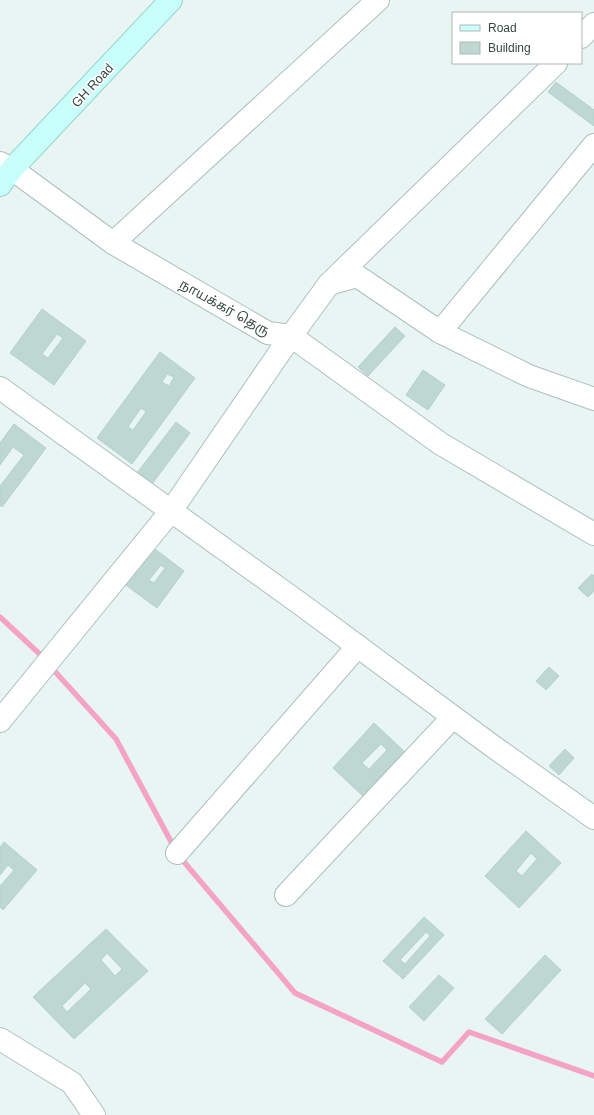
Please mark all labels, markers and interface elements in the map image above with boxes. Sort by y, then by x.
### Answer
legend [452,12,582,64]
text: Road [488,21,517,35]
text: Building [488,41,531,55]
street label: GH Road [68,60,116,110]
street label: நாயக்கர் தெரு [177,276,273,339]

